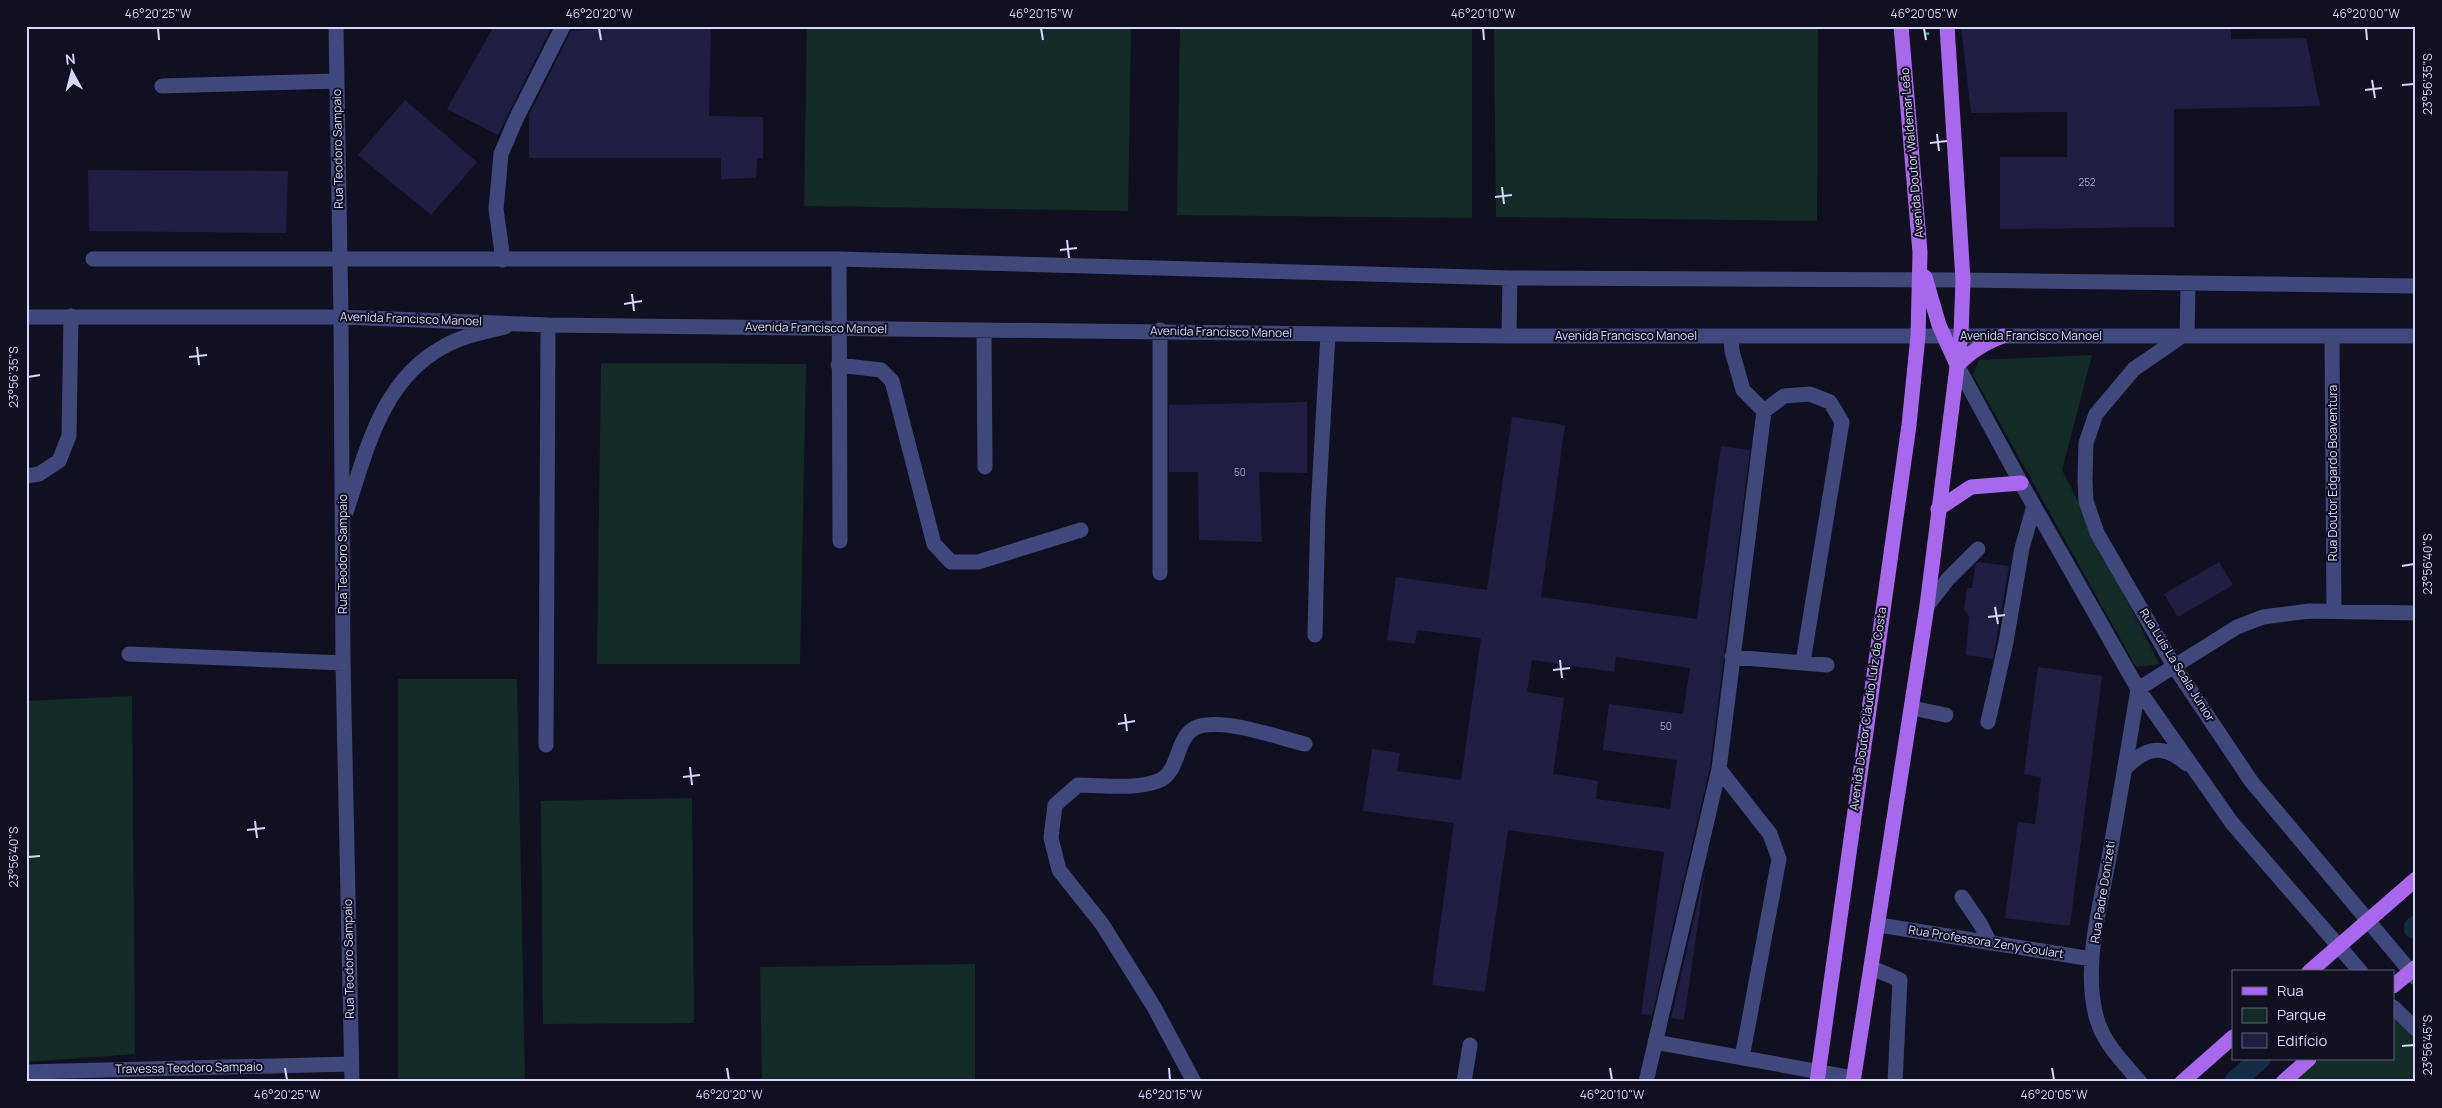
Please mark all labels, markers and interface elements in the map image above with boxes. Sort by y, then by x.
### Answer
text: 46°20'25"W [125,5,192,22]
text: 46°20'20"W [566,5,633,22]
text: 46°20'15"W [1009,5,1074,22]
text: 46°20'10"W [1451,5,1516,22]
text: 46°20'05"W [1891,5,1958,22]
text: 46°20'00"W [2332,5,2400,22]
north arrow [48,48,98,98]
text: N [64,49,77,69]
text: 23°56'35"S [2419,53,2436,115]
street label: Avenida Doutor Waldemar Leão [1896,67,1927,239]
street label: Rua Teodoro Sampaio [328,89,347,209]
house number: 252 [2079,175,2096,189]
street label: Avenida Francisco Manoel [340,308,482,329]
street label: Avenida Francisco Manoel [745,318,887,337]
street label: Avenida Francisco Manoel [1150,322,1292,341]
street label: Avenida Francisco Manoel [1555,327,1697,344]
street label: Avenida Francisco Manoel [1960,327,2102,344]
text: 23°56'35"S [5,346,22,408]
street label: Rua Doutor Edgardo Boaventura [2324,385,2341,561]
house number: 50 [1234,465,1246,479]
street label: Rua Teodoro Sampaio [334,494,351,614]
text: 23°56'40"S [2419,534,2436,594]
street label: Rua Luís La Scala Júnior [2136,605,2220,725]
street label: Avenida Doutor Cláudio Luiz da Costa [1845,606,1890,812]
house number: 50 [1660,719,1672,733]
text: 23°56'40"S [5,827,22,887]
street label: Rua Padre Donizeti [2086,839,2119,944]
street label: Rua Teodoro Sampaio [339,899,358,1019]
street label: Rua Professora Zeny Goulart [1907,921,2065,962]
legend [2232,970,2394,1060]
text: Rua [2277,980,2304,1001]
text: Parque [2277,1004,2326,1025]
text: 23°56'45"S [2419,1015,2436,1075]
text: Edifício [2277,1030,2328,1051]
street label: Travessa Teodoro Sampaio [115,1058,263,1077]
text: 46°20'25"W [254,1086,321,1103]
text: 46°20'20"W [696,1086,763,1103]
text: 46°20'15"W [1138,1086,1203,1103]
text: 46°20'10"W [1580,1086,1645,1103]
text: 46°20'05"W [2021,1086,2088,1103]

